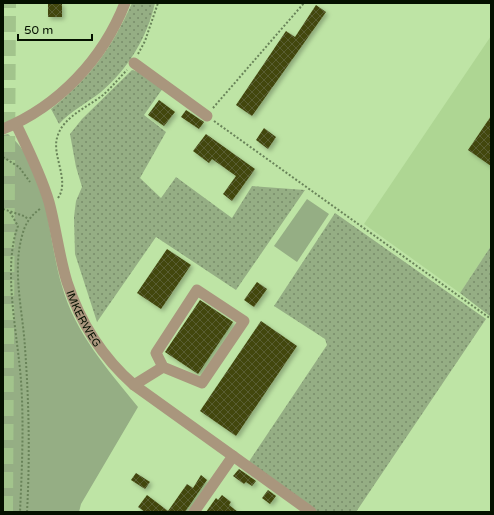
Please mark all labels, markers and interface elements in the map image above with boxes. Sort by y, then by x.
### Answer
scale bar [18,16,92,42]
text: 50 m [24,23,53,37]
street label: IMKERWEG [64,288,104,349]

